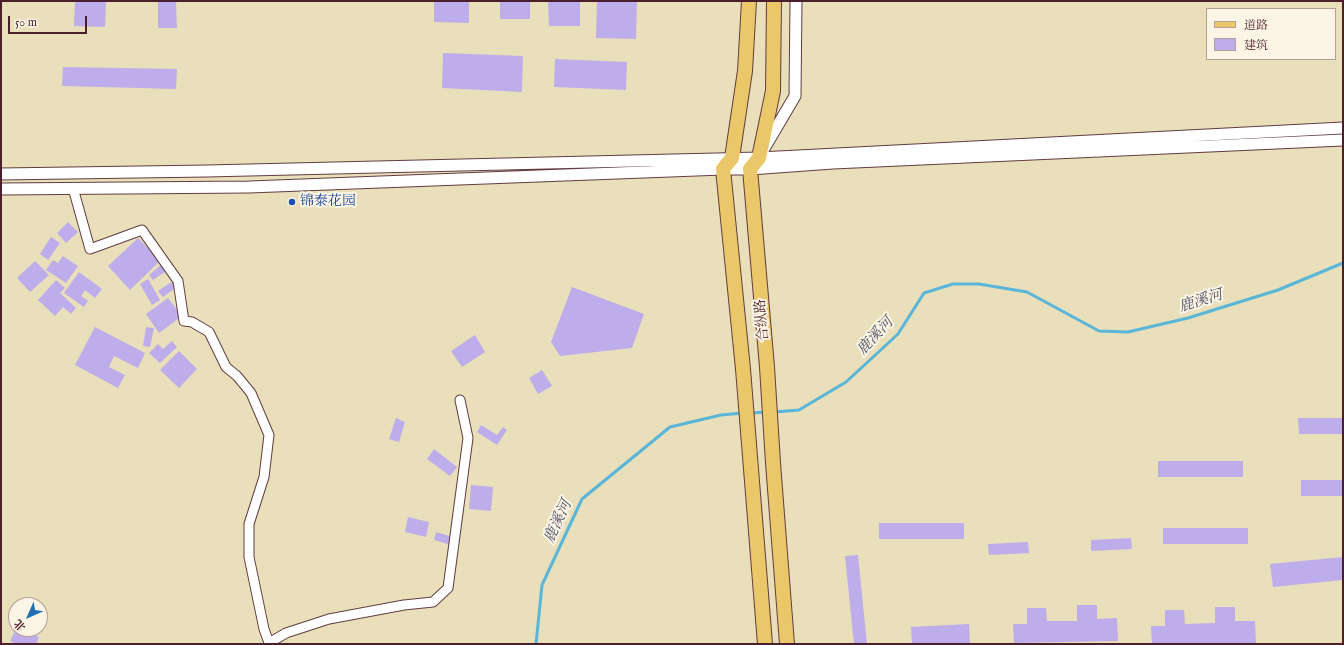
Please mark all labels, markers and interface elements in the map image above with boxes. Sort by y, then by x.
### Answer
scale bar [10,8,89,34]
legend [1206,8,1336,60]
text: 50 m [15,15,37,30]
text: 道路 [1244,18,1268,33]
text: 建筑 [1244,38,1268,53]
place label: 锦泰花园 [300,194,356,210]
marker: 锦泰花园 [287,197,297,207]
water label: 鹿溪河 [1177,287,1225,317]
street label: 合纵路 [753,298,773,342]
water label: 鹿溪河 [854,314,898,360]
water label: 鹿溪河 [541,498,577,546]
north arrow [8,597,48,637]
text: 北 [11,616,29,634]

